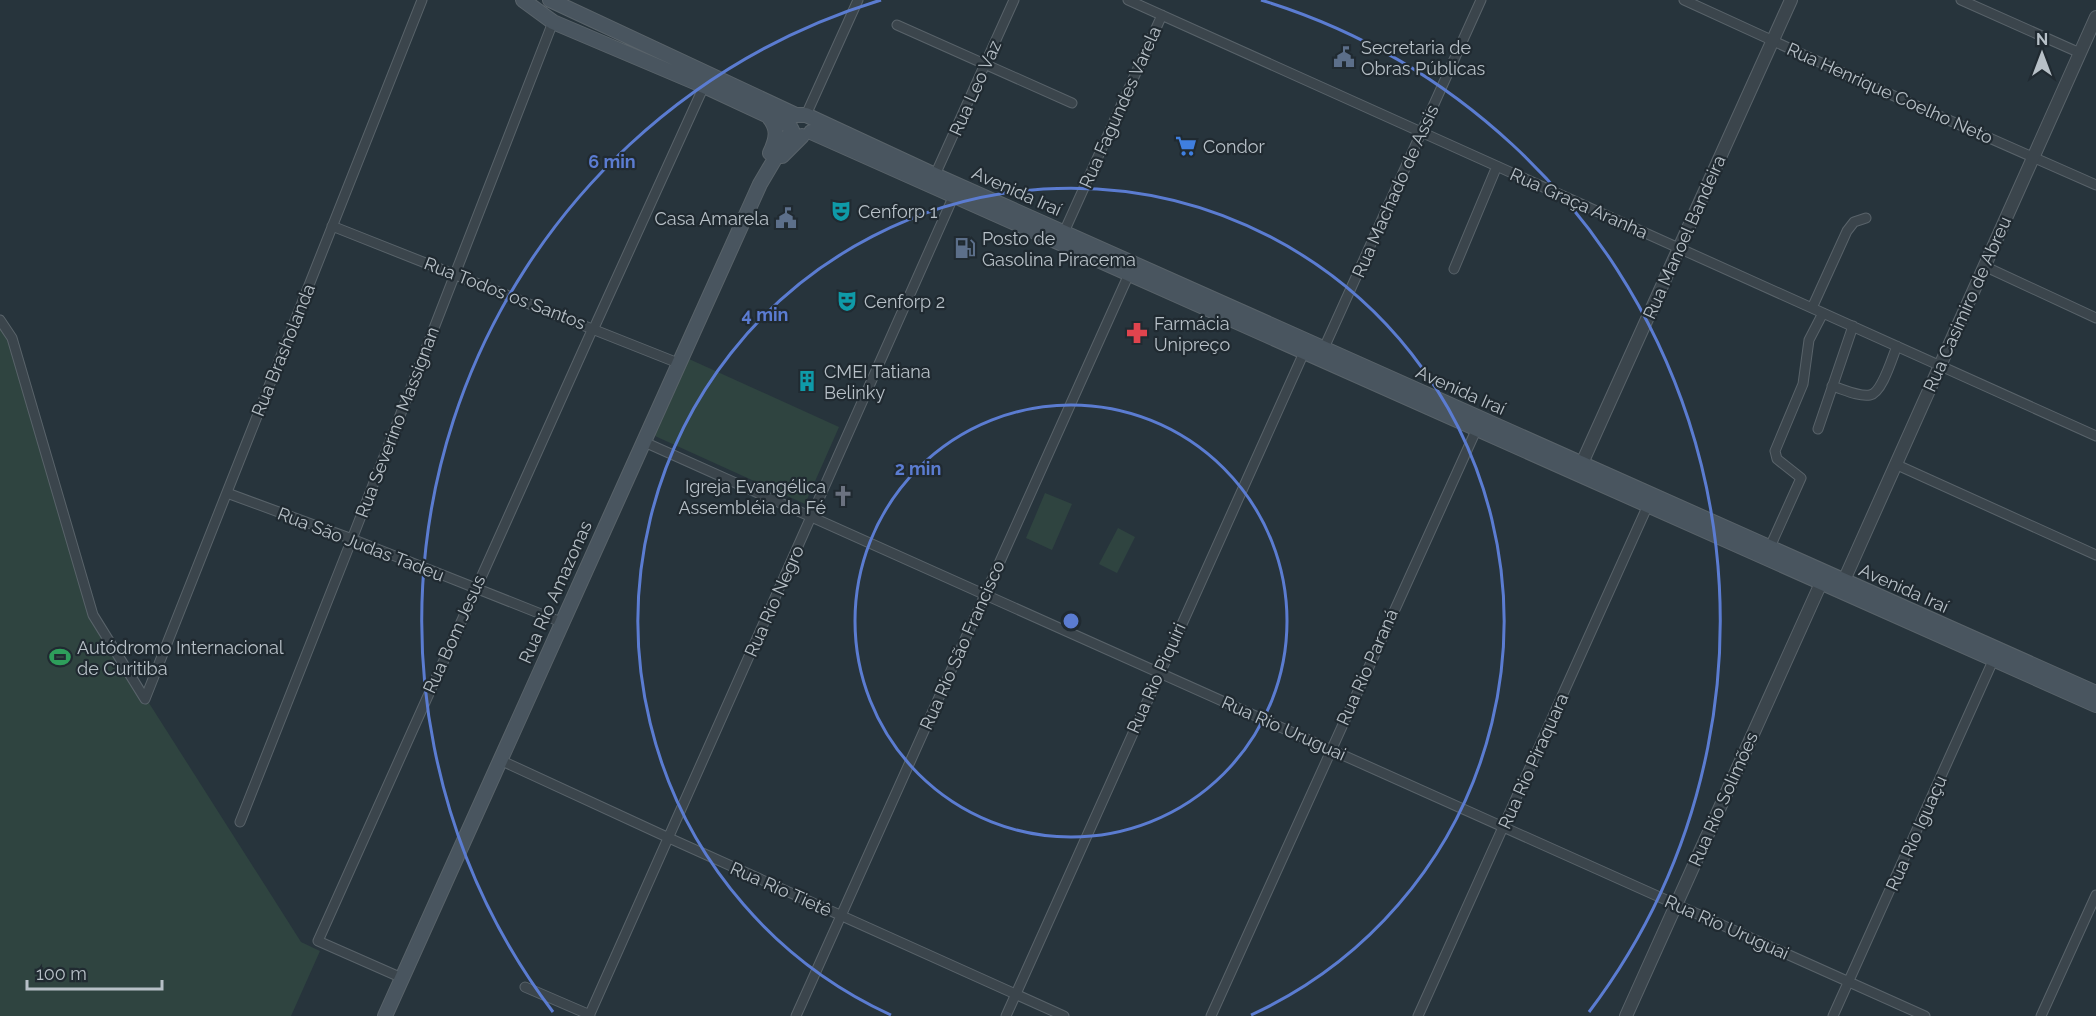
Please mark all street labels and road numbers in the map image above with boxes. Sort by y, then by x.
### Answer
street label: Rua Fagundes Varela [1075,23,1165,191]
street label: Rua Leo Vaz [945,37,1005,139]
street label: Rua Henrique Coelho Neto [1784,38,1996,148]
street label: Rua Machado de Assis [1347,101,1443,281]
street label: Rua Manoel Bandeira [1638,152,1730,322]
street label: Avenida Iraí [969,162,1065,220]
street label: Rua Graça Aranha [1507,163,1651,243]
street label: Rua Casimiro de Abreu [1919,213,2015,395]
street label: Rua Todos os Santos [421,252,589,334]
street label: Rua Brasholanda [247,281,319,419]
street label: Rua Severino Massignan [351,324,443,520]
street label: Avenida Iraí [1413,361,1509,419]
street label: Rua São Judas Tadeu [275,503,447,585]
street label: Rua Rio Amazonas [514,517,596,667]
street label: Rua Rio Negro [740,542,808,660]
street label: Rua Rio São Francisco [915,557,1009,733]
street label: Avenida Iraí [1856,559,1952,617]
street label: Rua Bom Jesus [419,571,490,696]
street label: Rua Rio Paraná [1332,606,1402,728]
street label: Rua Rio Piquiri [1122,620,1190,736]
street label: Rua Rio Piraquara [1494,690,1572,832]
street label: Rua Rio Uruguai [1219,691,1349,765]
street label: Rua Rio Solimões [1684,728,1762,869]
street label: Rua Rio Iguaçu [1881,772,1951,894]
street label: Rua Rio Tietê [727,857,835,921]
street label: Rua Rio Uruguai [1662,890,1792,964]

